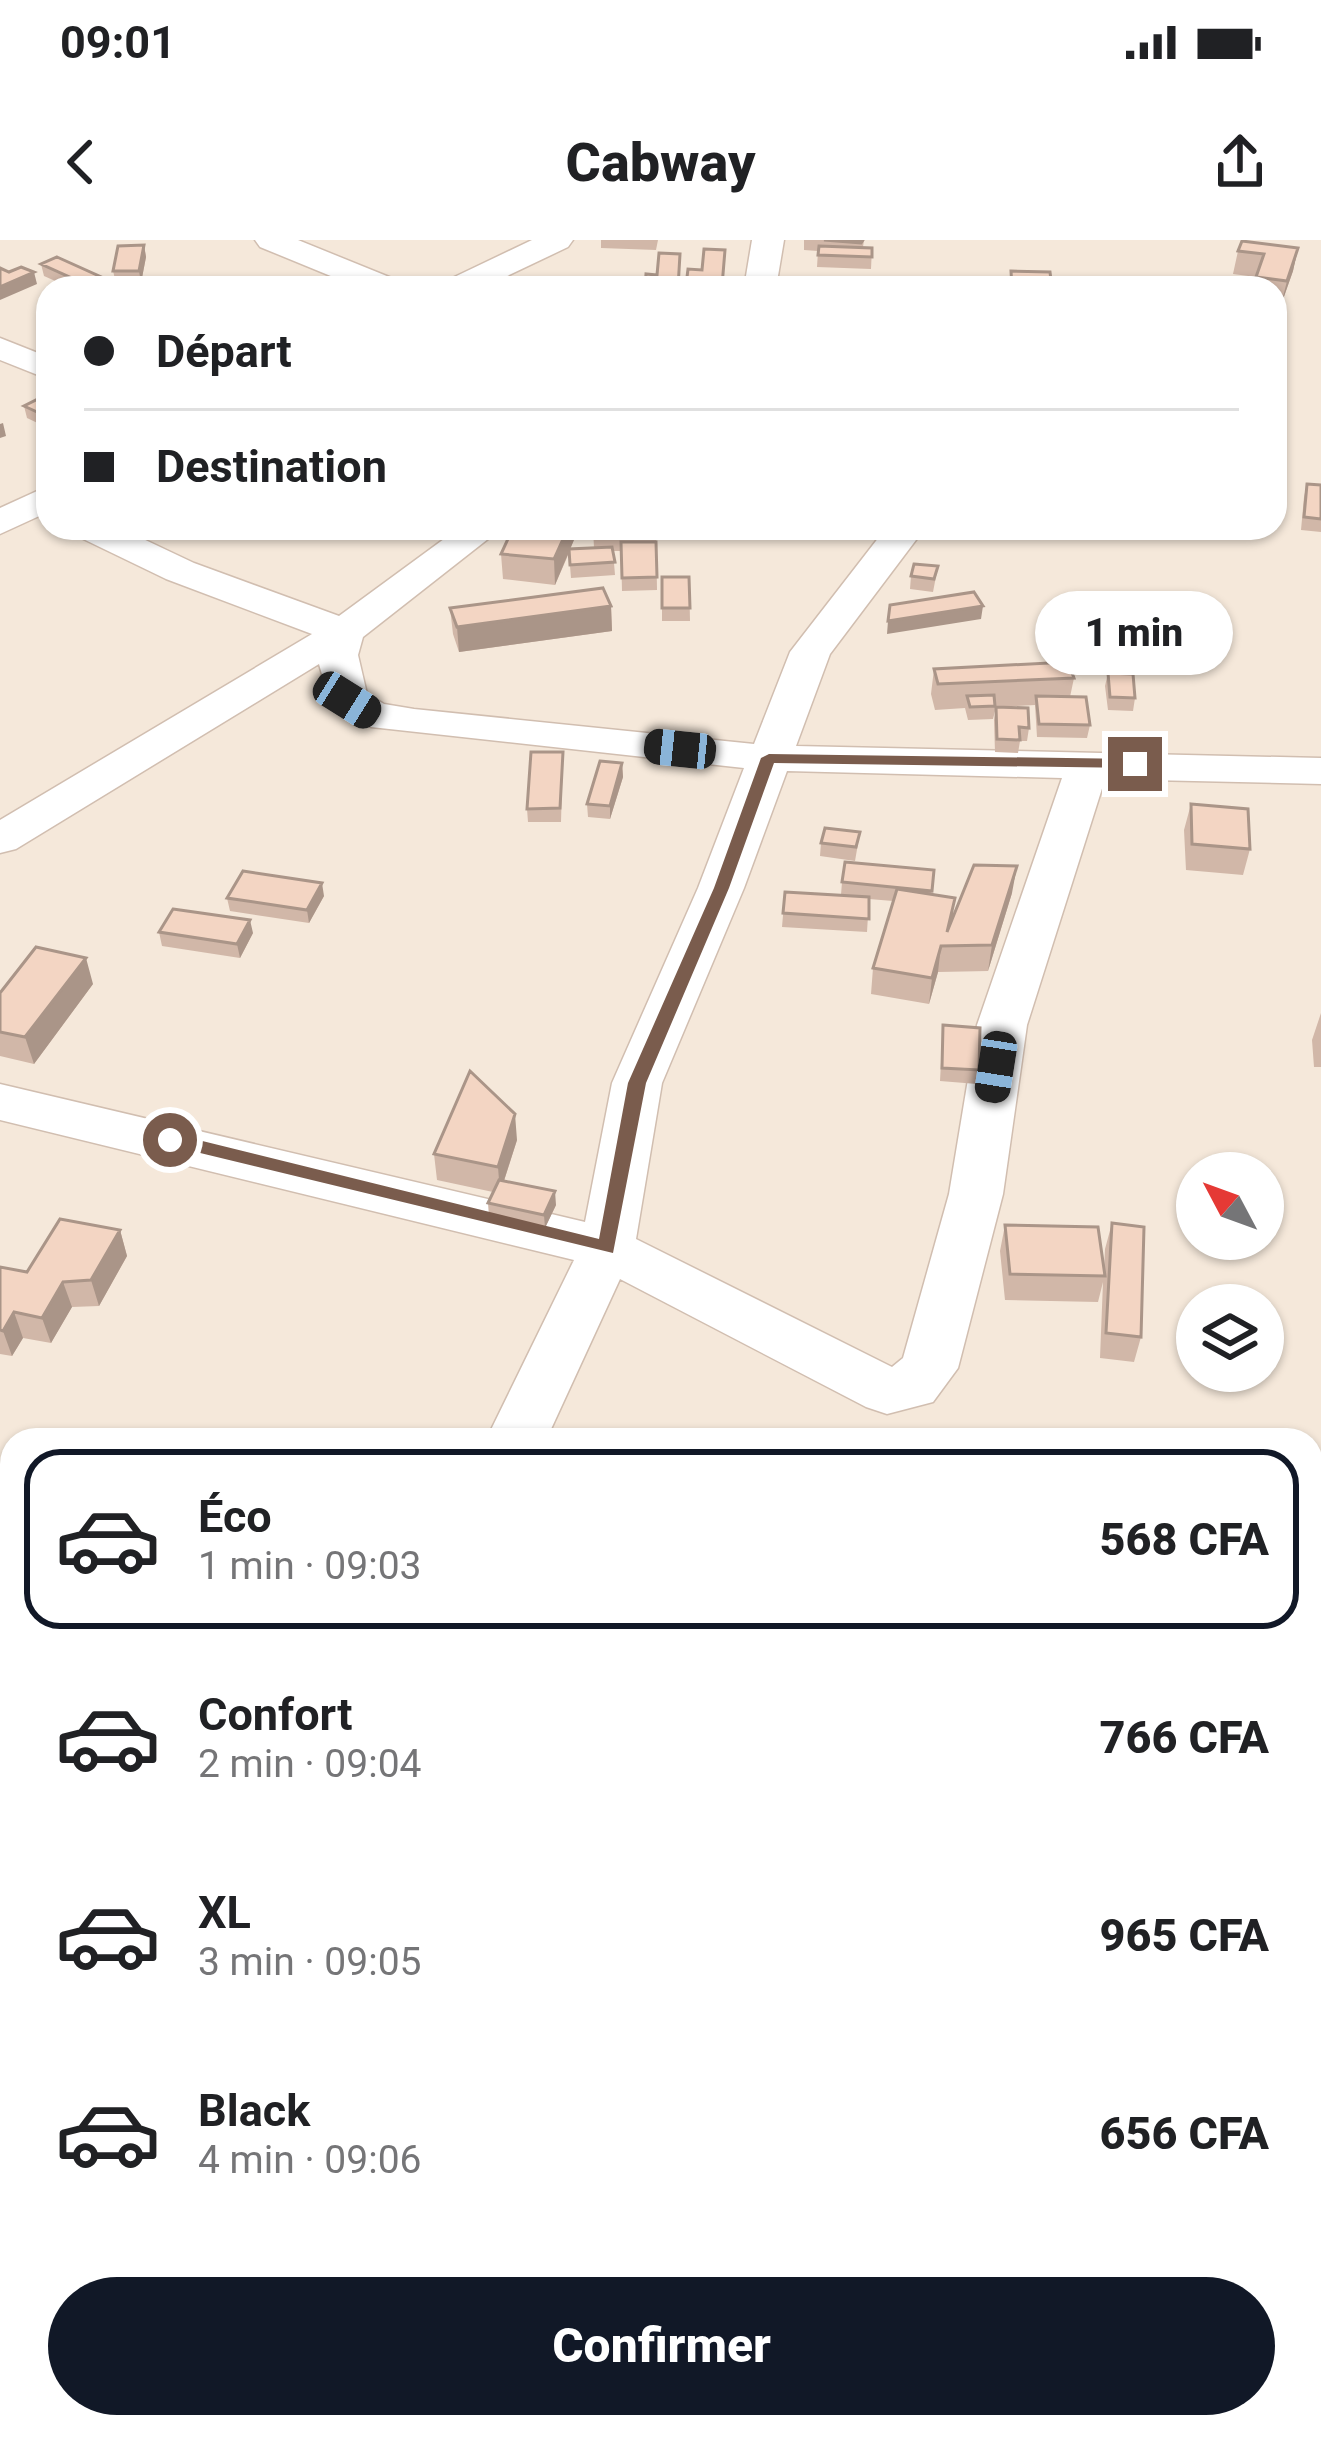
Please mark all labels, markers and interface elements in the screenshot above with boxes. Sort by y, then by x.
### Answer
text: 09:01 [60,16,176,69]
icon: back [48,129,114,195]
icon: share [1207,129,1273,195]
text: Cabway [566,131,755,194]
text: Départ [156,325,292,378]
text: Destination [156,440,387,493]
callout: 1 min [1036,590,1234,674]
text: 1 min [1085,610,1183,656]
car [307,666,387,734]
car [642,727,718,771]
route end [1108,737,1162,791]
car [973,1029,1019,1105]
route start [143,1113,197,1167]
north arrow [1176,1152,1284,1260]
map controls [1176,1152,1284,1392]
button: layers [1176,1284,1284,1392]
icon: car [54,1485,162,1593]
text: Éco [198,1490,272,1543]
text: 568 CFA [1100,1513,1269,1566]
text: 1 min · 09:03 [198,1543,421,1589]
icon: car [54,1683,162,1791]
text: Confort [198,1688,352,1741]
text: 766 CFA [1100,1711,1269,1764]
text: 2 min · 09:04 [198,1741,421,1787]
icon: car [54,1881,162,1989]
text: XL [198,1886,251,1939]
text: 965 CFA [1100,1909,1269,1962]
text: 3 min · 09:05 [198,1939,421,1985]
icon: car [54,2079,162,2187]
text: Black [198,2084,310,2137]
text: 656 CFA [1100,2107,1269,2160]
text: 4 min · 09:06 [198,2137,421,2183]
button: Confirmer [48,2277,1275,2415]

